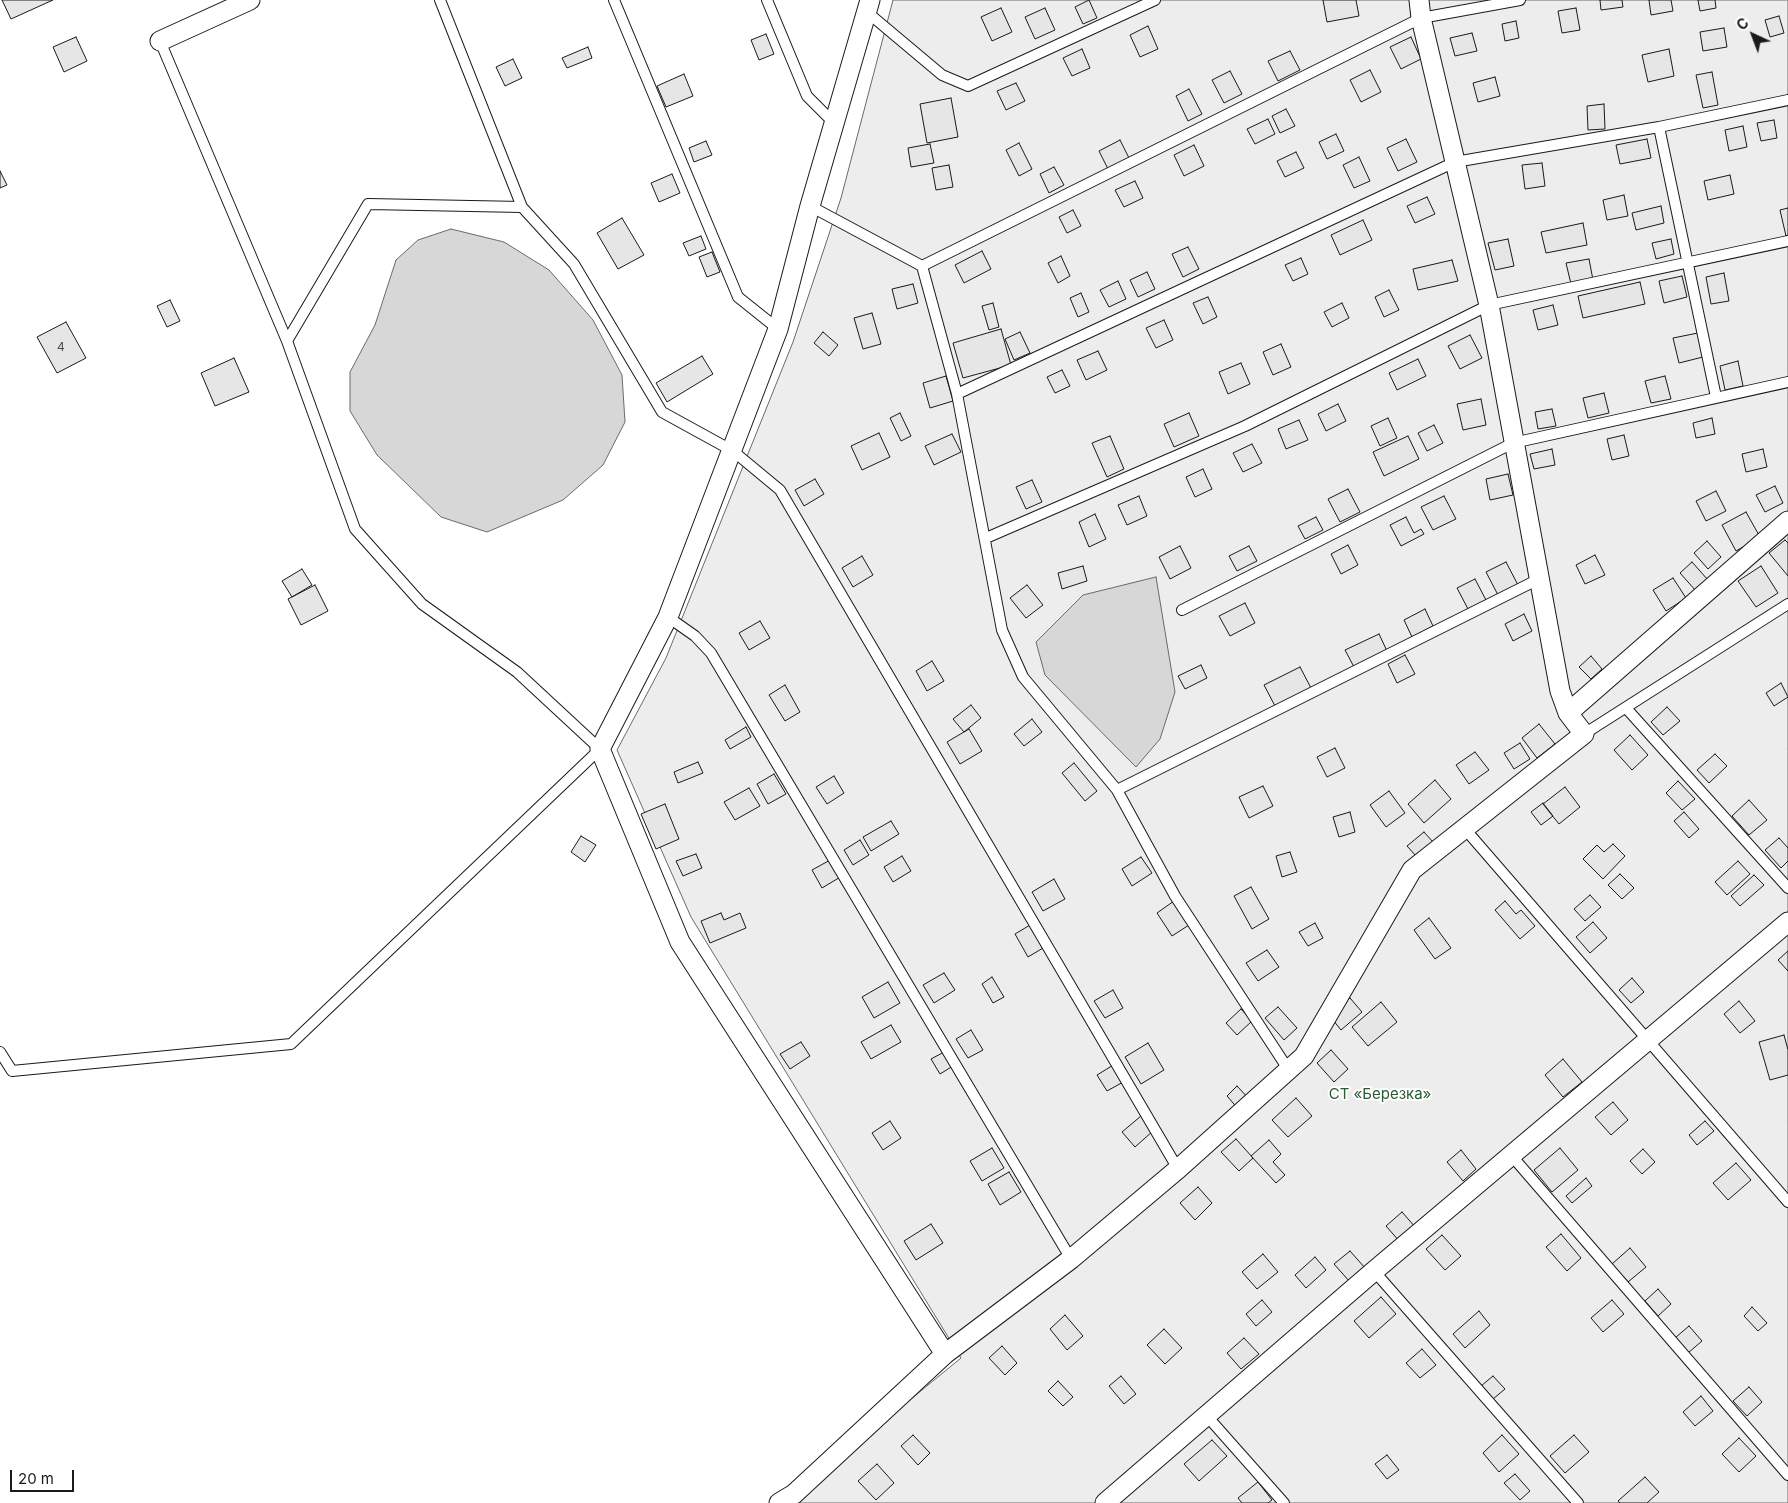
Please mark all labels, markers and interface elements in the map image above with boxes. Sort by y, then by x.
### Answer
north arrow [1728,10,1778,60]
text: С [1733,14,1752,33]
house number: 4 [57,340,65,354]
park label: СТ «Березка» [1329,1085,1431,1103]
scale bar [12,1460,76,1492]
text: 20 m [18,1469,54,1488]

